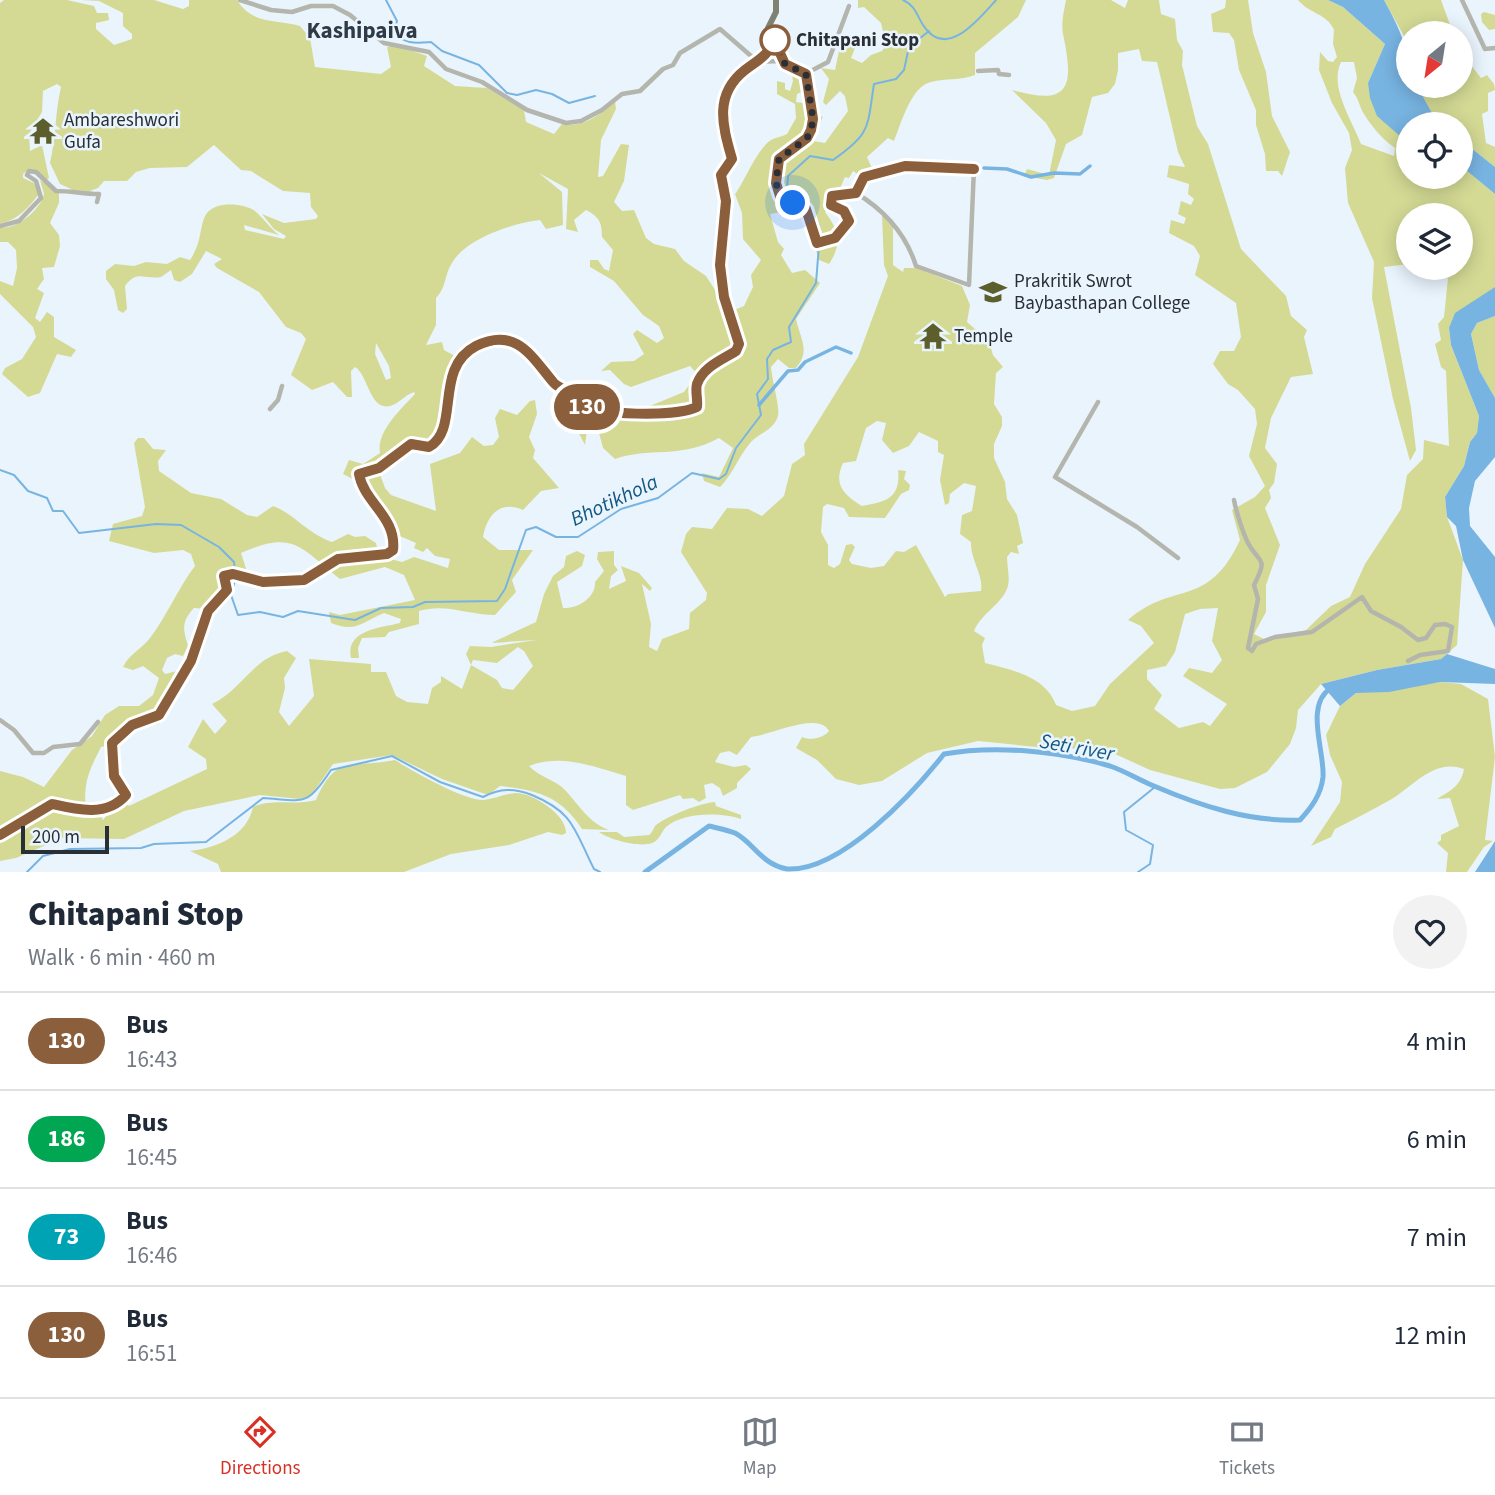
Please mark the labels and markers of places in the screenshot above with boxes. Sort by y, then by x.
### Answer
marker: Chitapani Stop [760,25,790,55]
place label: Chitapani Stop [796,27,919,54]
place label: Ambareshwori Gufa [64,107,179,156]
temple icon: Ambareshwori Gufa [28,116,58,146]
place label: Prakritik Swrot Baybasthapan College [1014,268,1190,317]
school or university icon: Prakritik Swrot Baybasthapan College [978,277,1008,307]
temple icon: Temple [918,321,948,351]
place label: Temple [954,323,1013,350]

